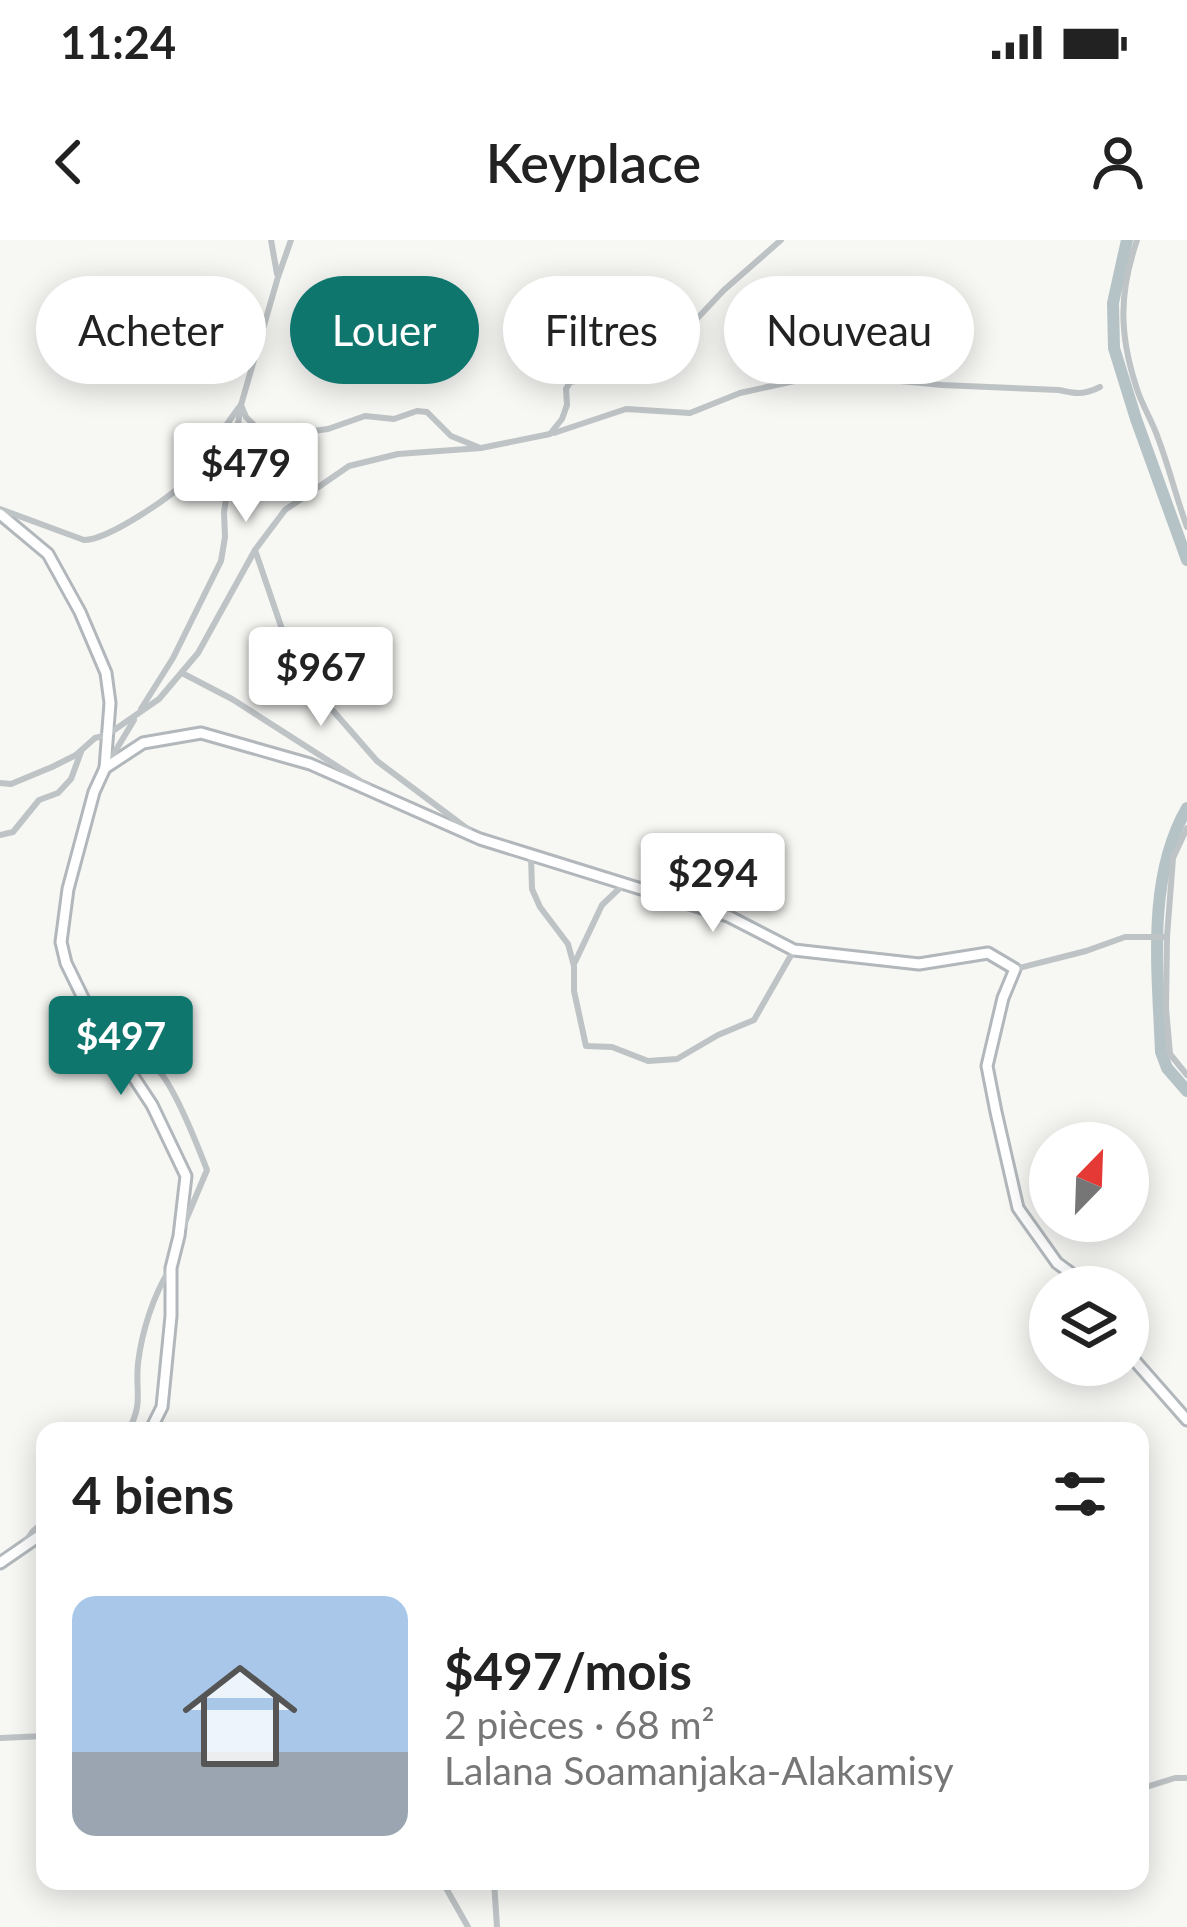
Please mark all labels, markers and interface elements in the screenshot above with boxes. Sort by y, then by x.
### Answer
text: 11:24 [60,15,176,69]
icon: back [36,129,102,195]
icon: person [1085,129,1151,195]
text: Keyplace [486,130,701,195]
chip: Acheter [36,276,266,384]
chip: Louer [290,276,479,384]
chip: Filtres [503,276,700,384]
chip: Nouveau [724,276,974,384]
pin: $479 [175,423,317,525]
text: $479 [201,439,291,485]
pin: $967 [250,627,392,729]
text: $967 [276,643,366,689]
pin: $294 [642,833,784,935]
text: $294 [668,849,758,895]
pin: $497 [50,996,192,1098]
text: $497 [76,1012,166,1058]
north arrow [1029,1122,1149,1242]
map controls [1029,1122,1149,1386]
button: layers [1029,1266,1149,1386]
icon: filters [1047,1461,1113,1527]
text: 4 biens [72,1464,234,1525]
text: $497/mois [444,1640,692,1701]
icon: home [168,1644,312,1788]
text: 2 pièces · 68 m² [444,1701,715,1747]
text: Lalana Soamanjaka-Alakamisy [444,1747,954,1793]

